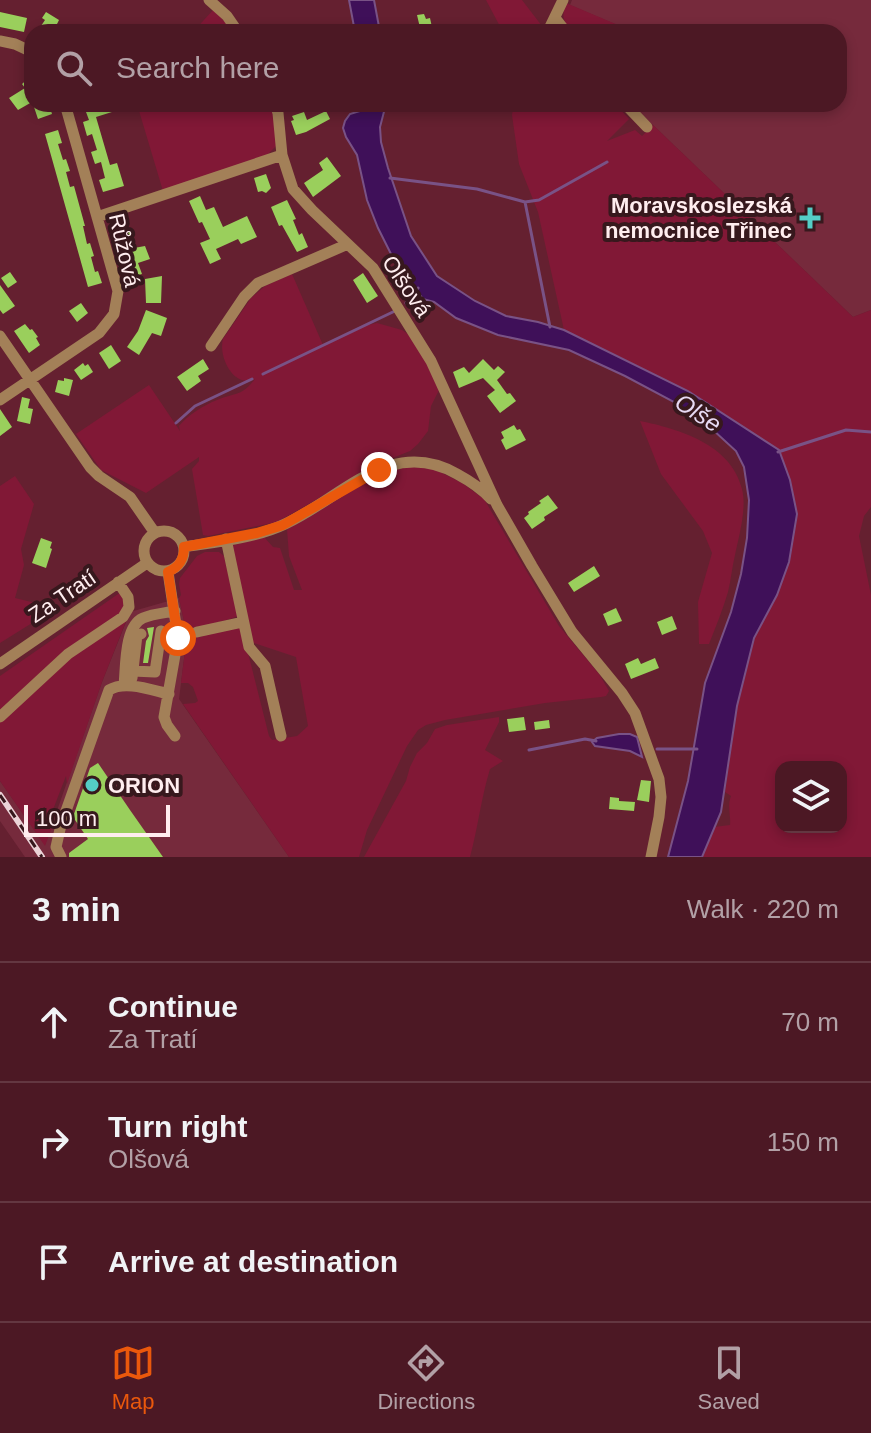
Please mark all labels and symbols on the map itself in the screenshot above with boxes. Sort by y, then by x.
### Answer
place label: Moravskoslezská nemocnice Třinec [605,193,793,243]
marker: Moravskoslezská nemocnice Třinec [799,207,821,229]
street label: Růžová [104,211,145,290]
street label: Olšová [377,251,437,322]
water label: Olše [670,388,726,437]
route end [361,452,397,488]
street label: Za Tratí [24,565,101,628]
route start [160,620,196,656]
place label: ORION [108,773,180,798]
marker: ORION [83,776,101,794]
scale bar [24,801,170,837]

